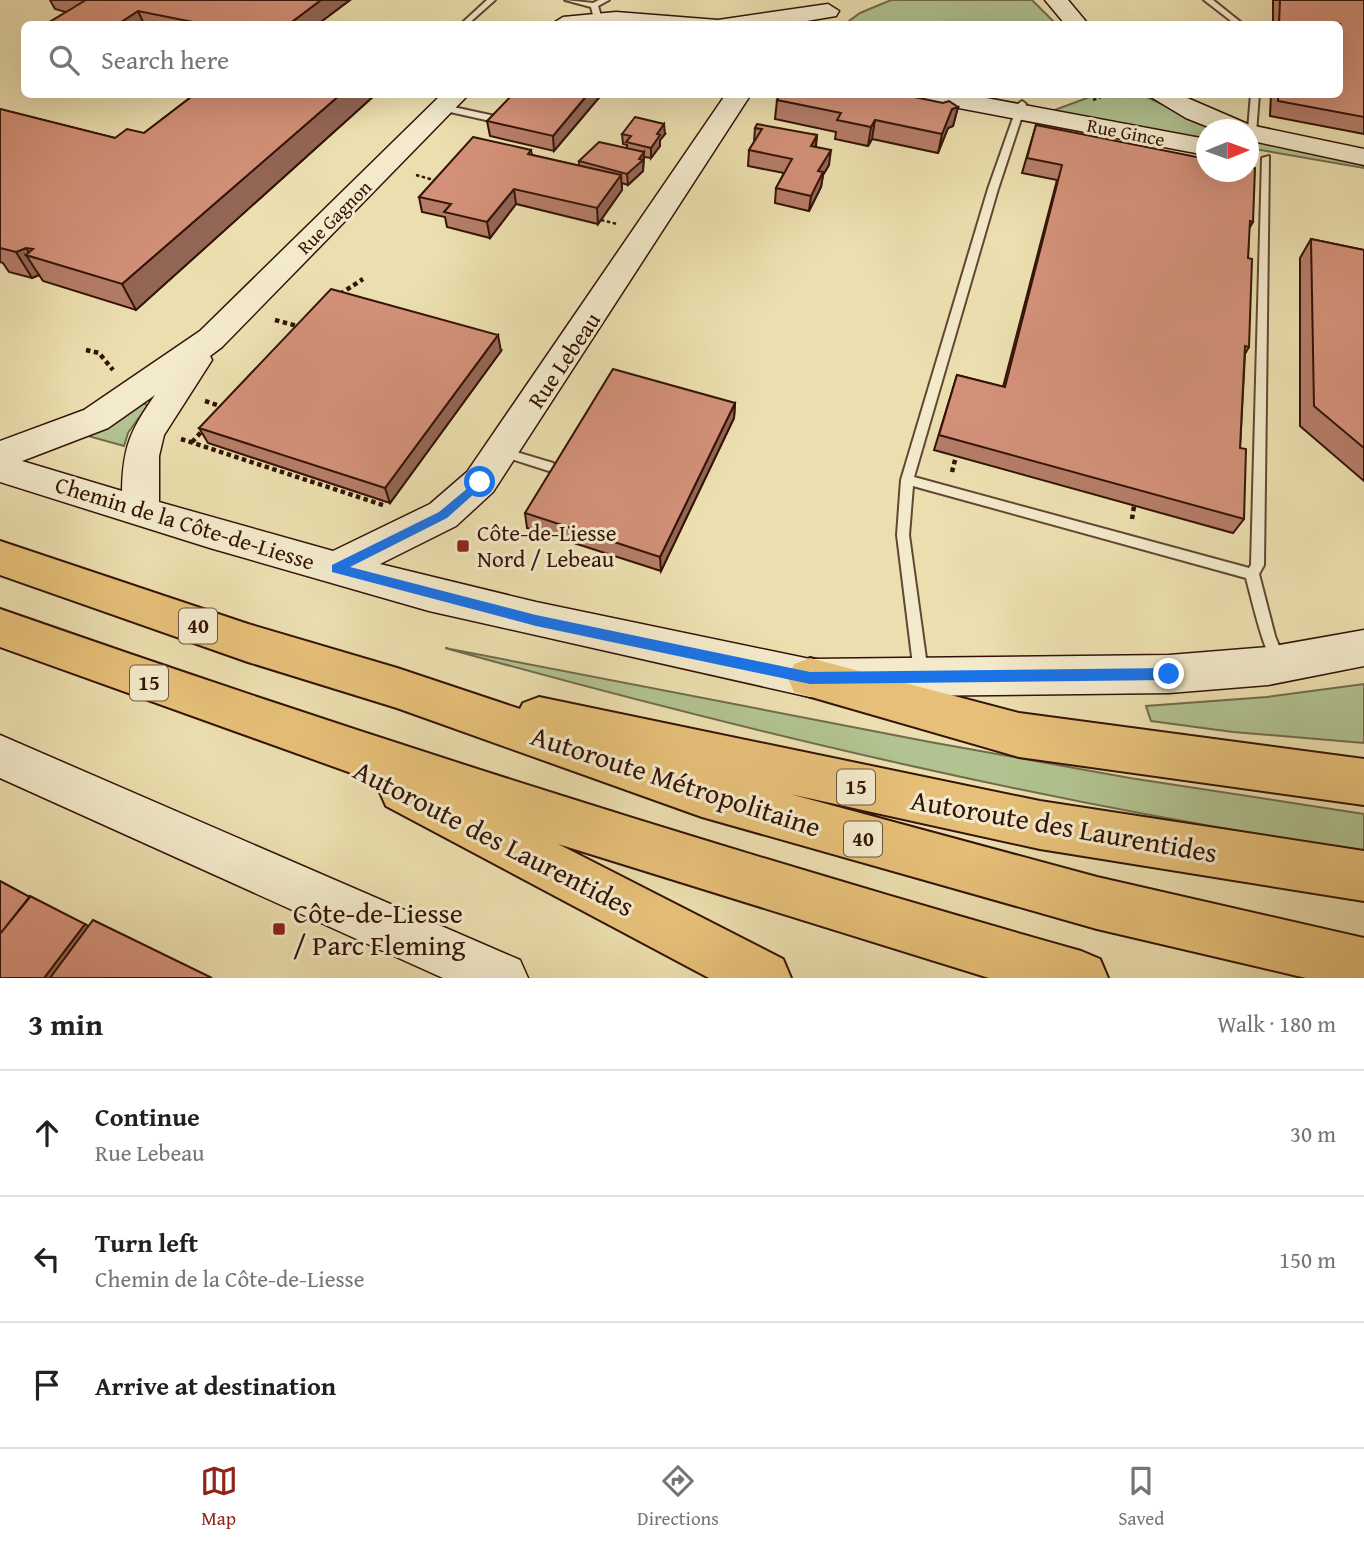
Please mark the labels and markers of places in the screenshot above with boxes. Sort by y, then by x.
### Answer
place label: Côte-de-Liesse Nord / Lebeau [477,516,617,575]
marker: Côte-de-Liesse Nord / Lebeau [455,538,471,554]
place label: Côte-de-Liesse / Parc Fleming [293,892,465,965]
marker: Côte-de-Liesse / Parc Fleming [271,921,287,937]

